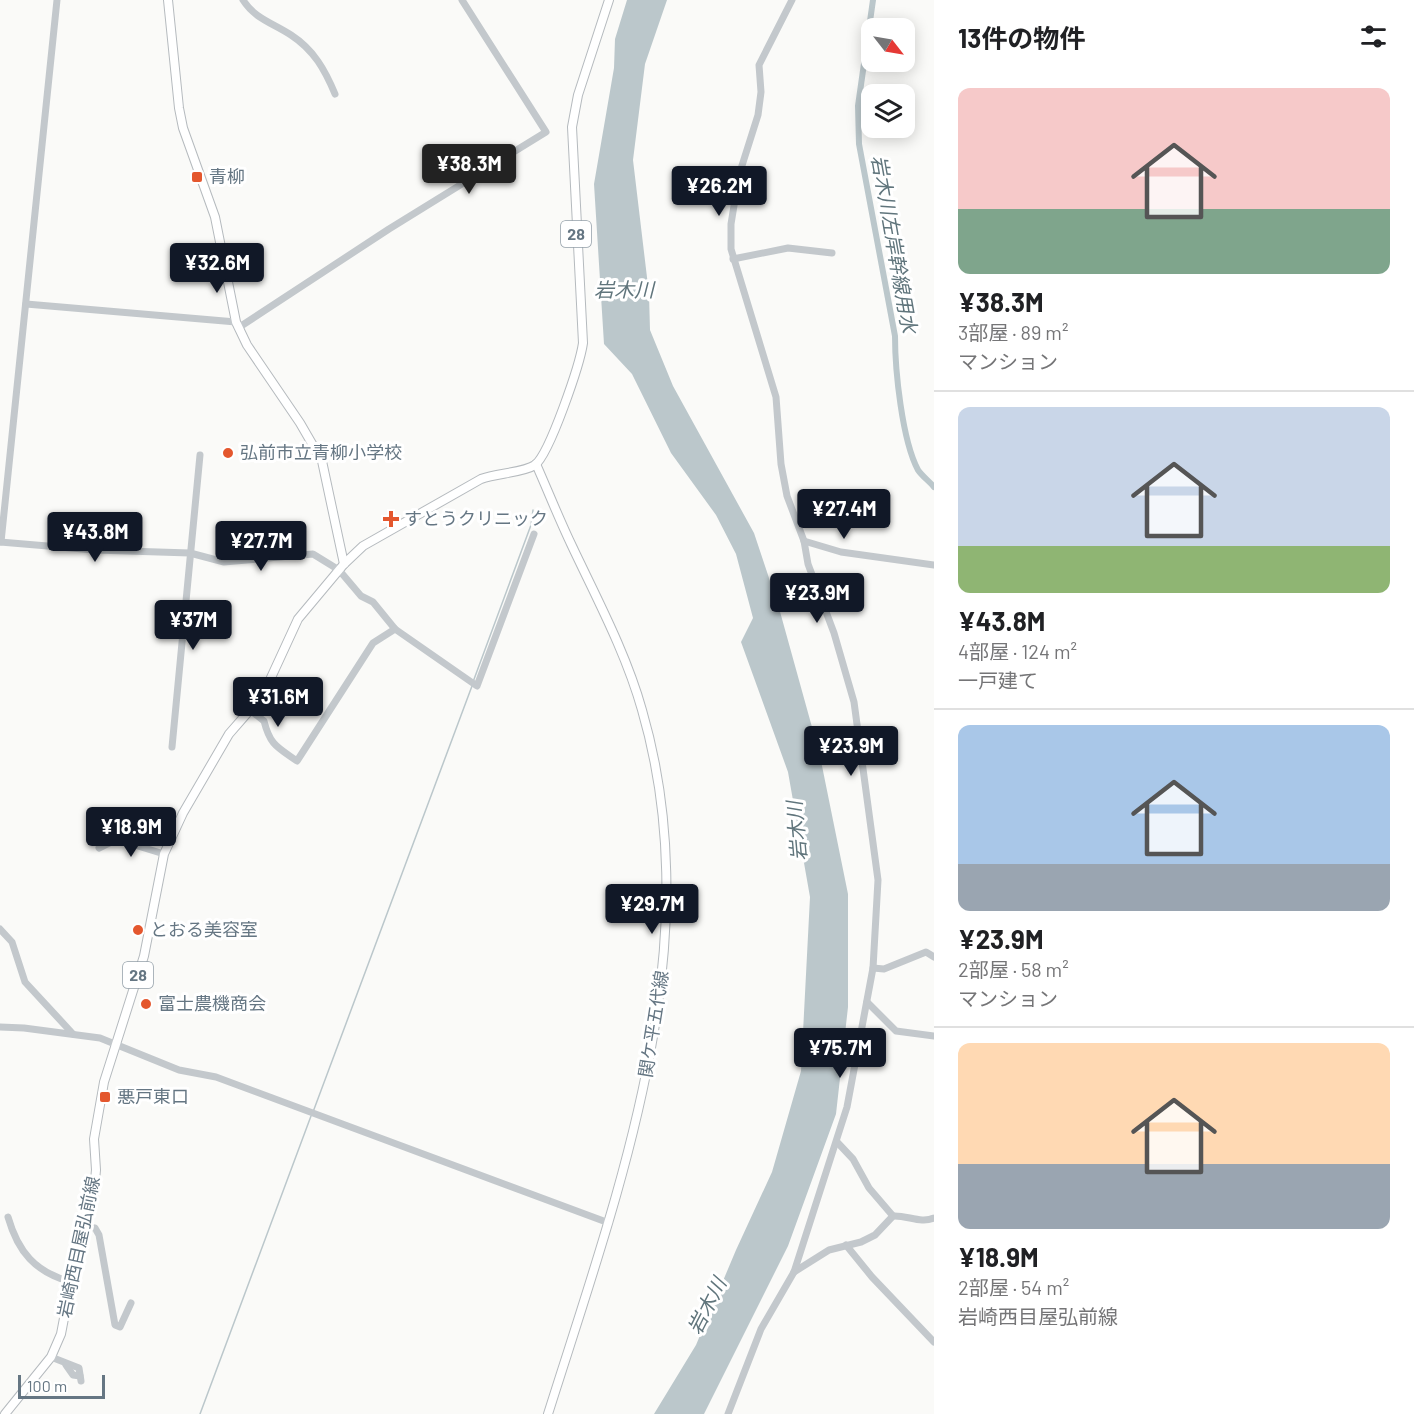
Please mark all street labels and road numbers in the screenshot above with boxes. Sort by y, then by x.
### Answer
road number: 28 [561,221,591,247]
road number: 28 [123,962,153,988]
street label: 関ケ平五代線 [634,969,672,1079]
street label: 岩崎西目屋弘前線 [52,1174,104,1320]

